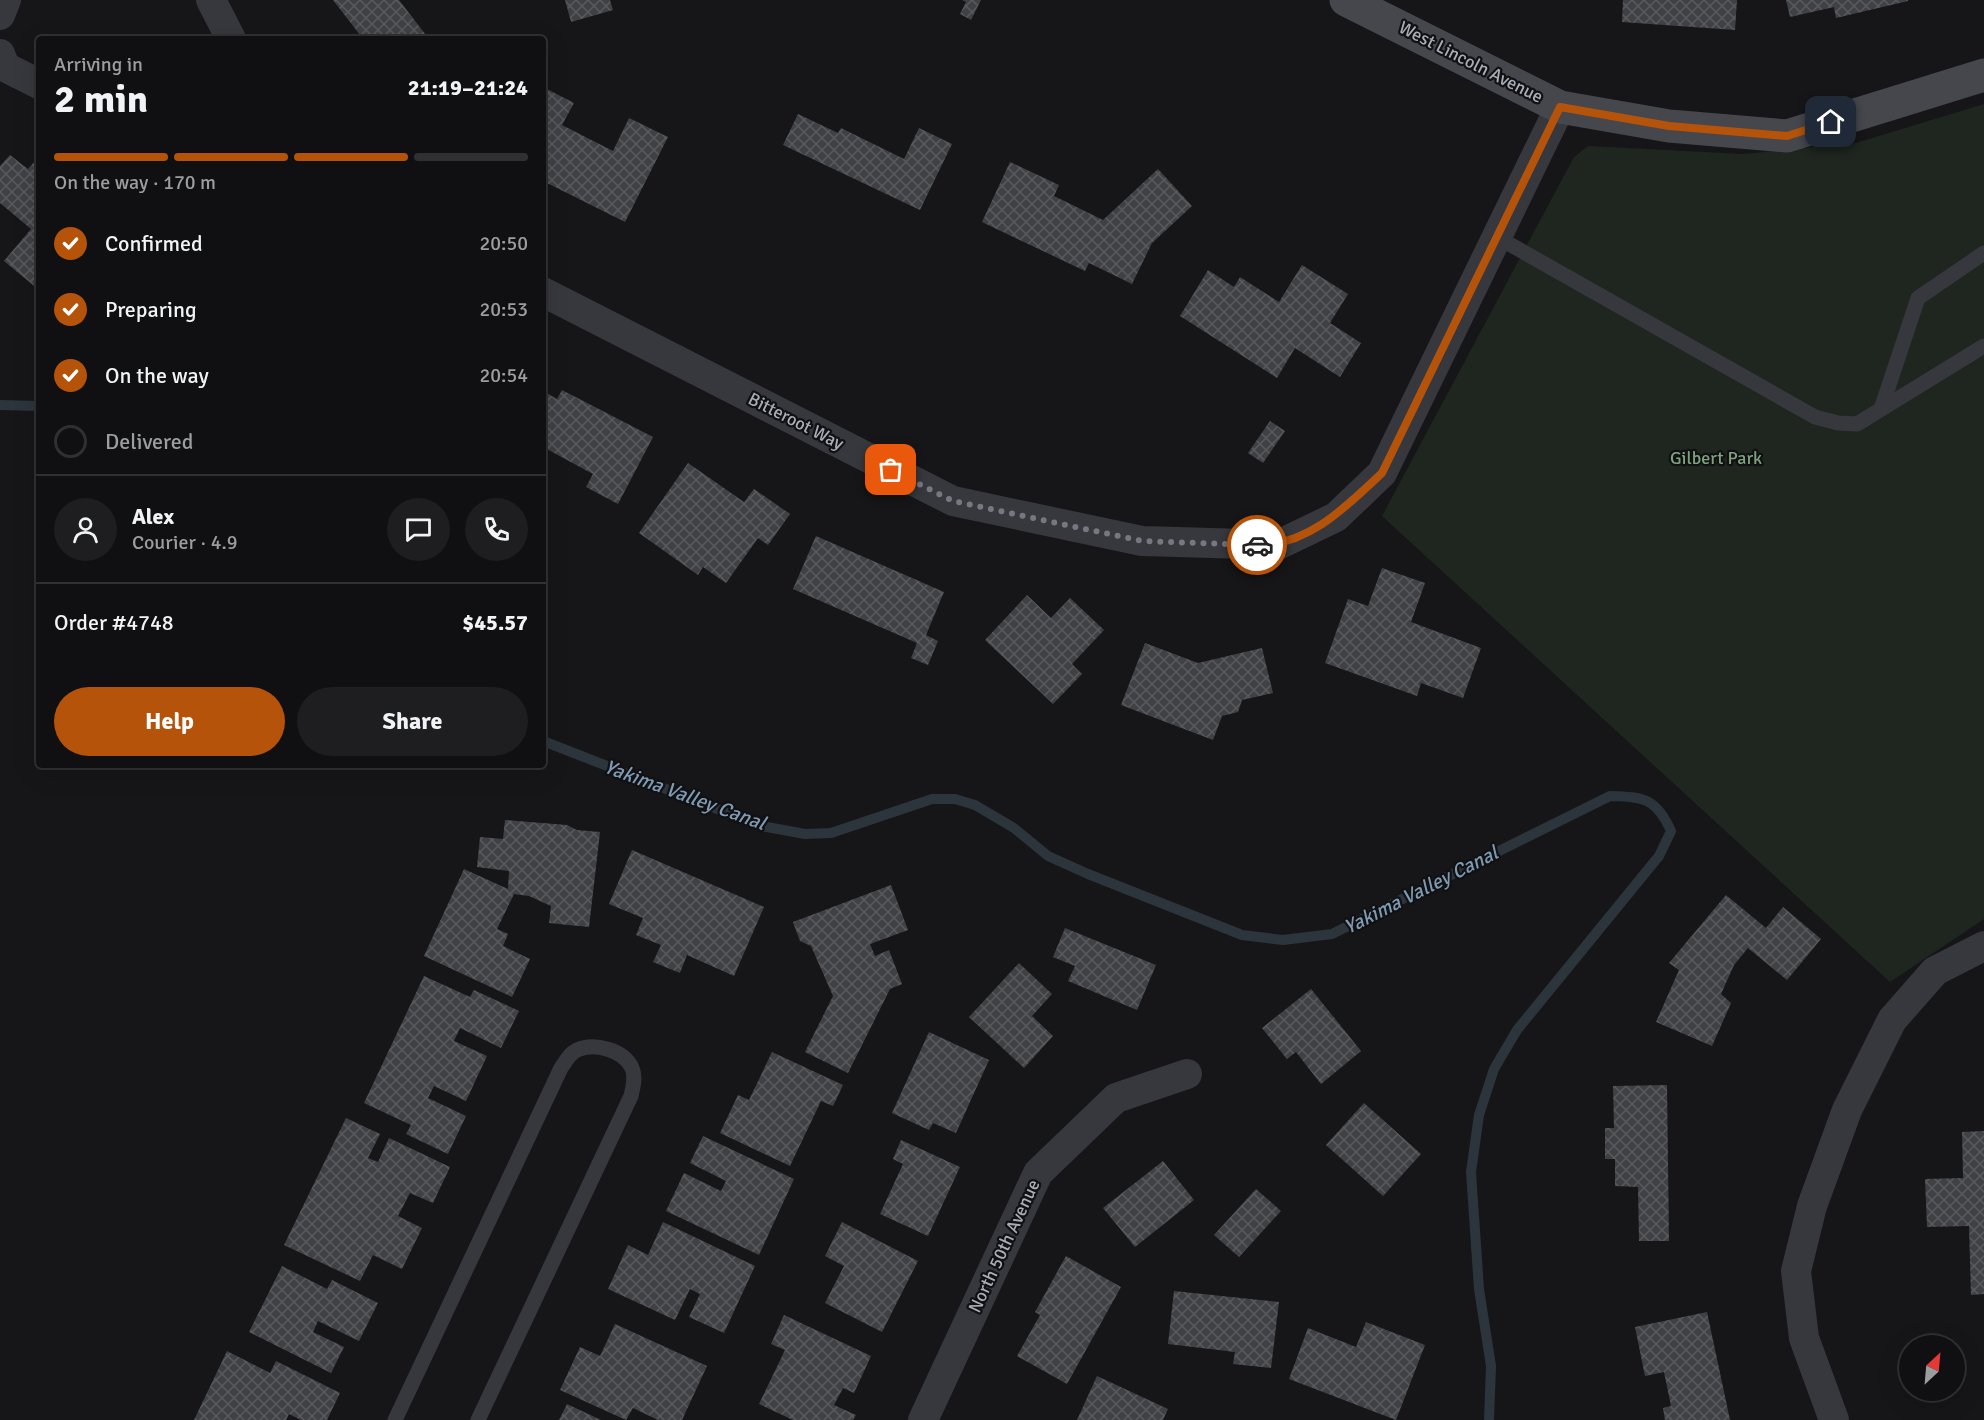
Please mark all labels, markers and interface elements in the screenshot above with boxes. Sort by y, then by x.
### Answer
street label: West Lincoln Avenue [1395,16,1547,108]
text: Arriving in [54,52,143,77]
text: 21:19–21:24 [408,74,528,101]
text: 2 min [54,75,148,123]
pin [1805,96,1856,147]
icon: home [1814,105,1847,138]
text: On the way · 170 m [54,170,216,195]
icon: check [54,227,87,260]
text: Confirmed [105,230,203,257]
text: 20:50 [479,231,528,256]
icon: check [54,293,87,326]
text: Preparing [105,296,197,323]
text: 20:53 [479,297,528,322]
icon: check [54,359,87,392]
text: On the way [105,362,209,389]
text: 20:54 [479,363,528,388]
street label: Bitteroot Way [745,388,848,455]
text: Delivered [105,428,193,455]
pin [865,444,916,495]
park label: Gilbert Park [1670,447,1762,469]
icon: bag [874,453,907,486]
button: person [54,498,117,561]
button: chat [387,498,450,561]
button: phone [465,498,528,561]
text: Alex [132,503,174,530]
courier [1227,515,1287,575]
icon: car [1241,529,1274,562]
text: Courier · 4.9 [132,530,238,555]
text: Order #4748 [54,609,174,636]
text: $45.57 [462,609,528,636]
button: Help [54,687,285,756]
button: Share [297,687,528,756]
water label: Yakima Valley Canal [601,754,771,837]
water label: Yakima Valley Canal [1340,839,1504,940]
street label: North 50th Avenue [964,1176,1044,1316]
north arrow [1899,1335,1965,1401]
map controls [1899,1335,1965,1401]

